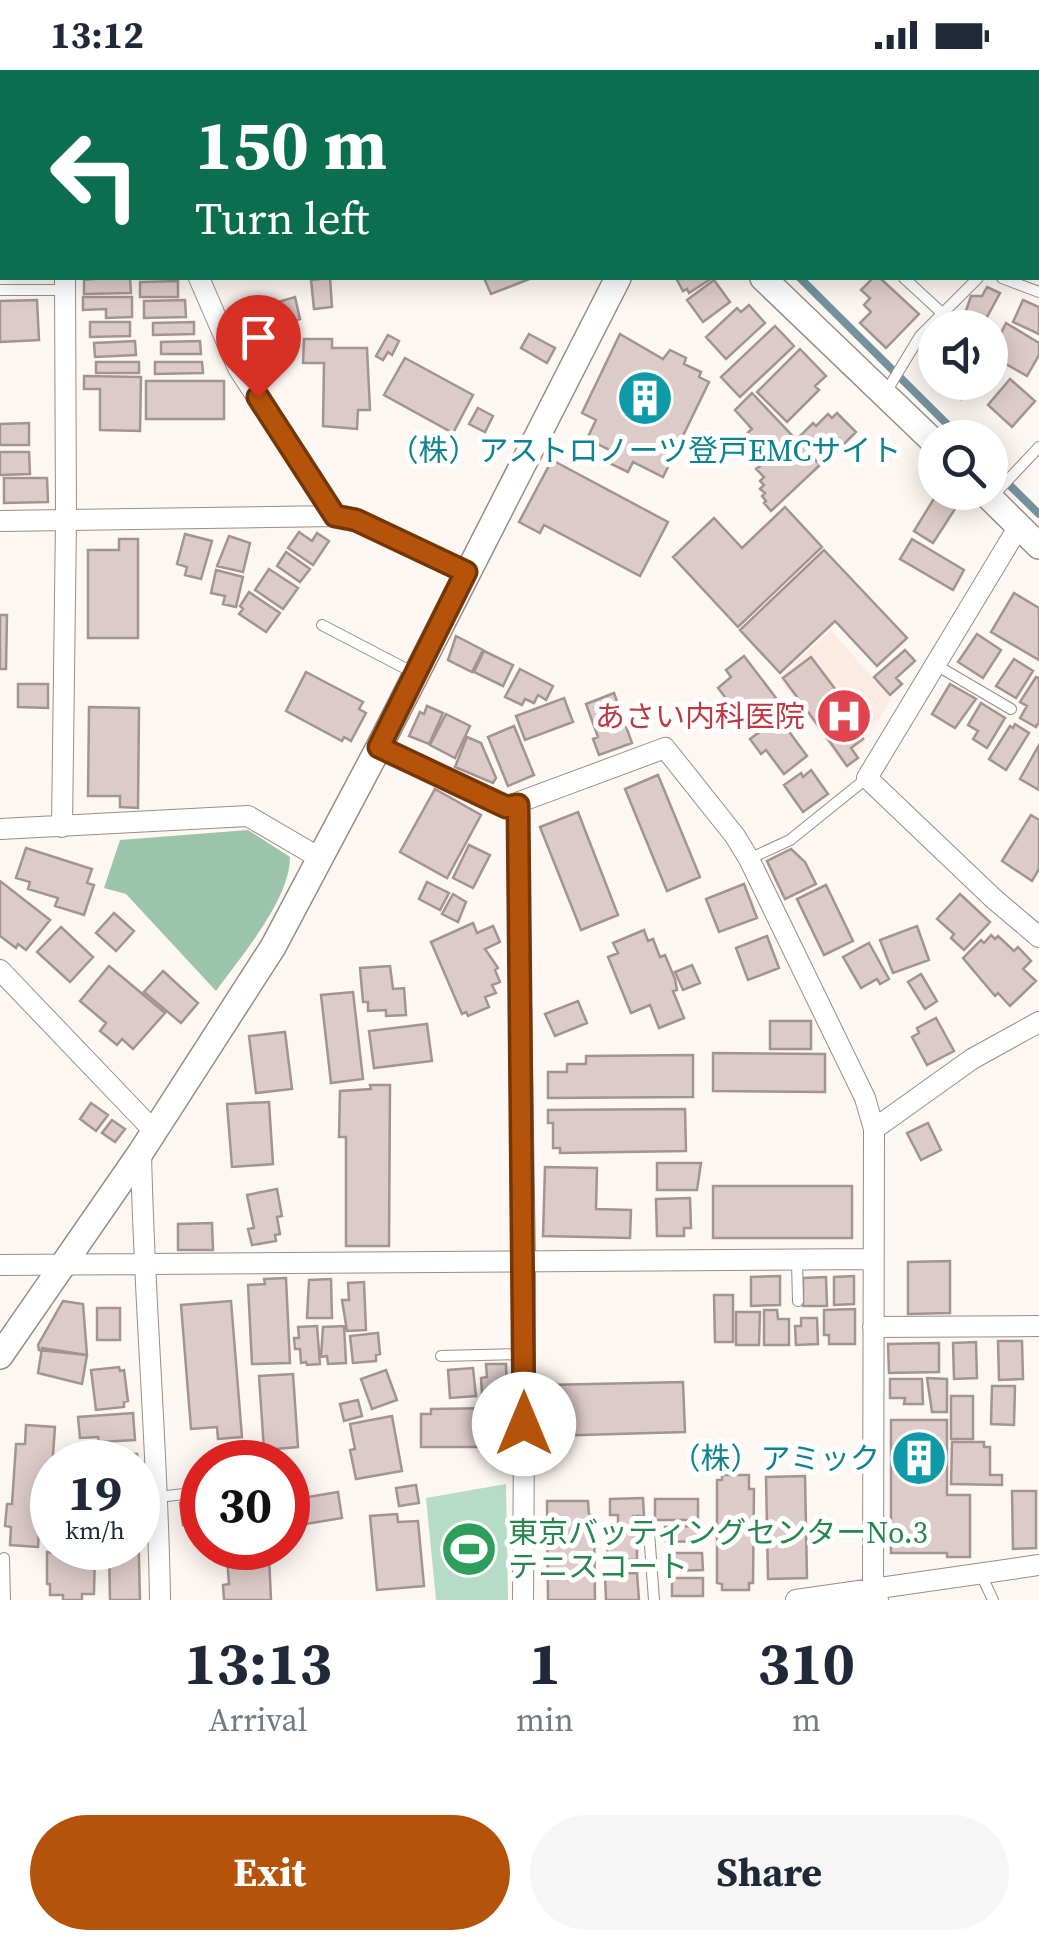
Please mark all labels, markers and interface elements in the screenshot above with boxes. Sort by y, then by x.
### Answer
text: 13:12 [50,9,144,61]
text: 150 m [195,96,387,192]
icon: left [30,110,160,240]
text: Turn left [195,187,369,249]
pin [216,295,301,398]
icon: arrive [231,310,286,365]
map controls [918,310,1008,510]
button: sound [918,310,1008,400]
building icon: （株）アストロノーツ登戸EMCサイト [615,368,675,428]
button: search [918,420,1008,510]
place label: （株）アストロノーツ登戸EMCサイト [389,430,901,471]
hospital icon: あさい内科医院 [814,686,874,746]
place label: あさい内科医院 [595,696,805,737]
position arrow [472,1372,576,1476]
building icon: （株）アミック [889,1428,949,1488]
place label: （株）アミック [671,1438,880,1479]
speed limit sign: 30 [180,1440,310,1570]
text: 19 [68,1458,122,1527]
place label: 東京バッティングセンターNo.3 テニスコート [508,1512,928,1587]
text: km/h [65,1513,125,1547]
sports icon: 東京バッティングセンターNo.3 テニスコート [439,1519,499,1579]
text: 13:13 [184,1622,332,1704]
text: 1 [528,1622,561,1704]
text: 310 [758,1622,855,1704]
text: Arrival [209,1698,307,1742]
text: min [516,1698,574,1742]
text: m [792,1698,821,1742]
button: Exit [30,1815,510,1930]
button: Share [530,1815,1009,1930]

